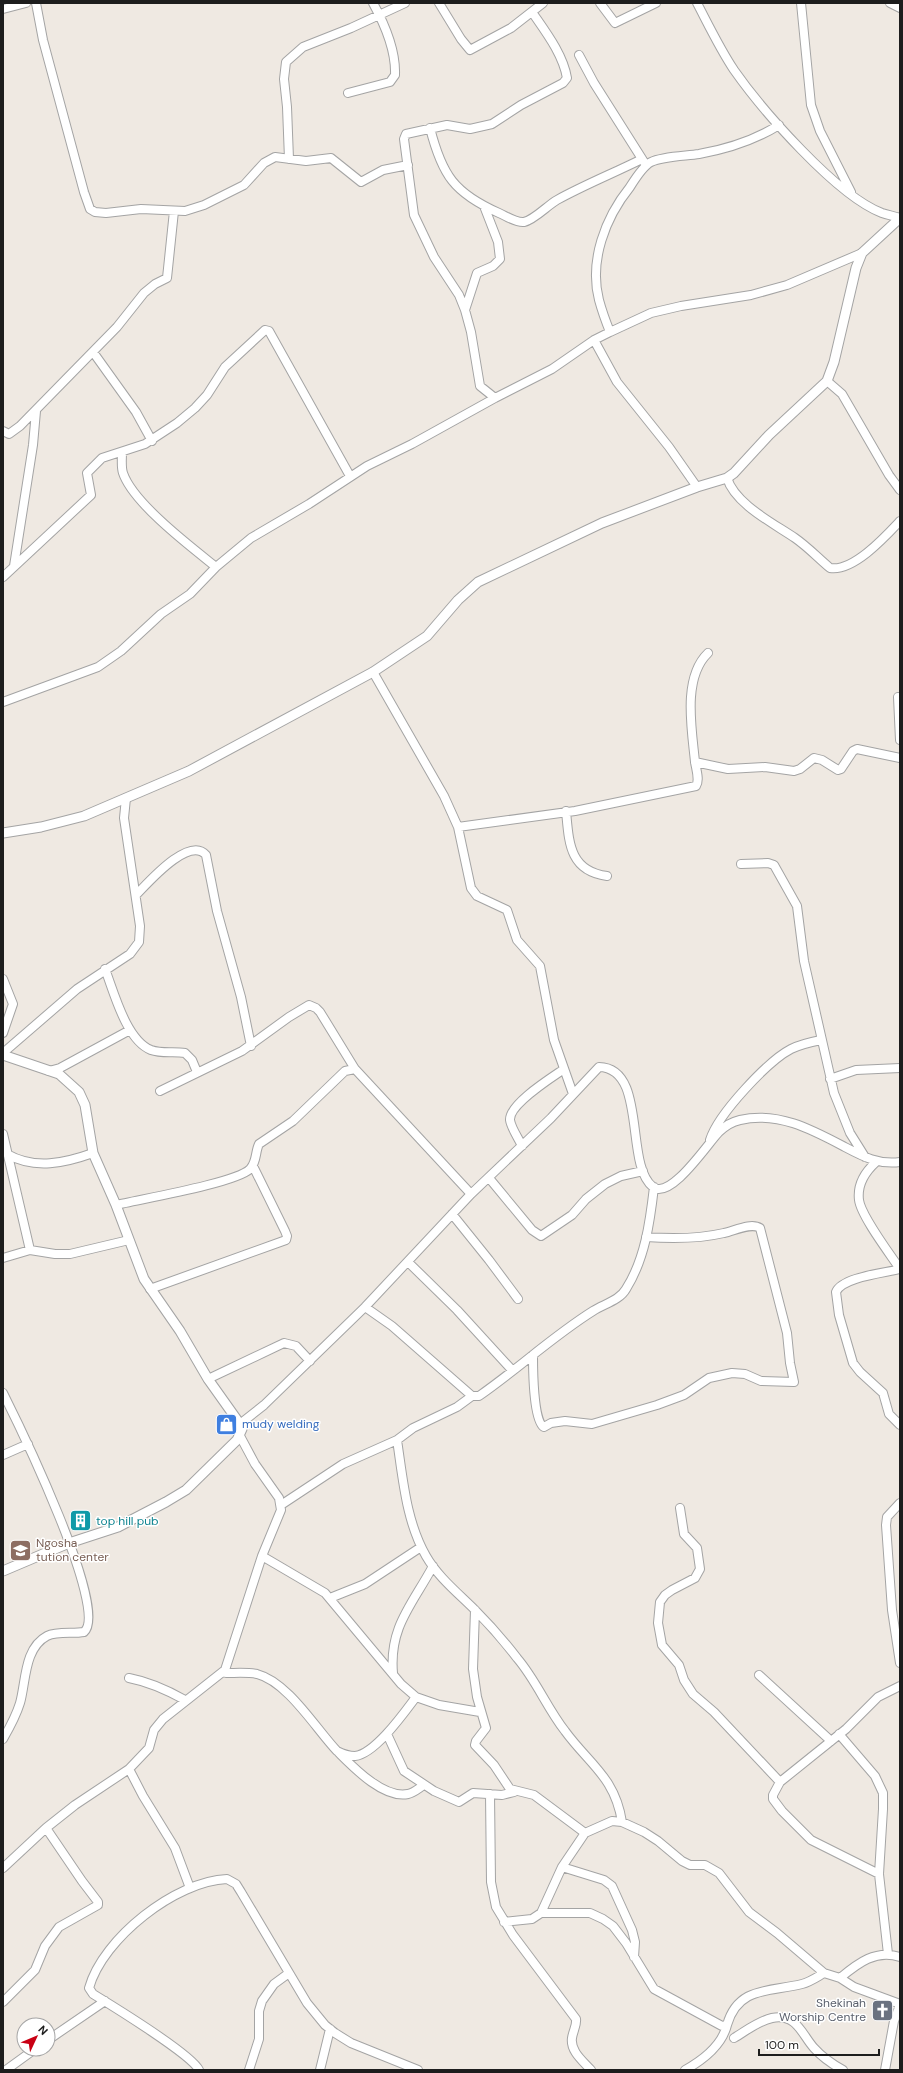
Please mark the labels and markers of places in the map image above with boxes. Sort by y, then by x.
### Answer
shop icon: mudy welding [214,1411,240,1437]
place label: mudy welding [242,1416,320,1432]
building icon: top hill pub [68,1508,94,1534]
place label: top hill pub [96,1513,159,1529]
place label: Ngosha tution center [36,1535,109,1565]
school or university icon: Ngosha tution center [8,1537,34,1563]
place label: Shekinah Worship Centre [779,1995,866,2025]
church icon: Shekinah Worship Centre [869,1997,895,2023]

